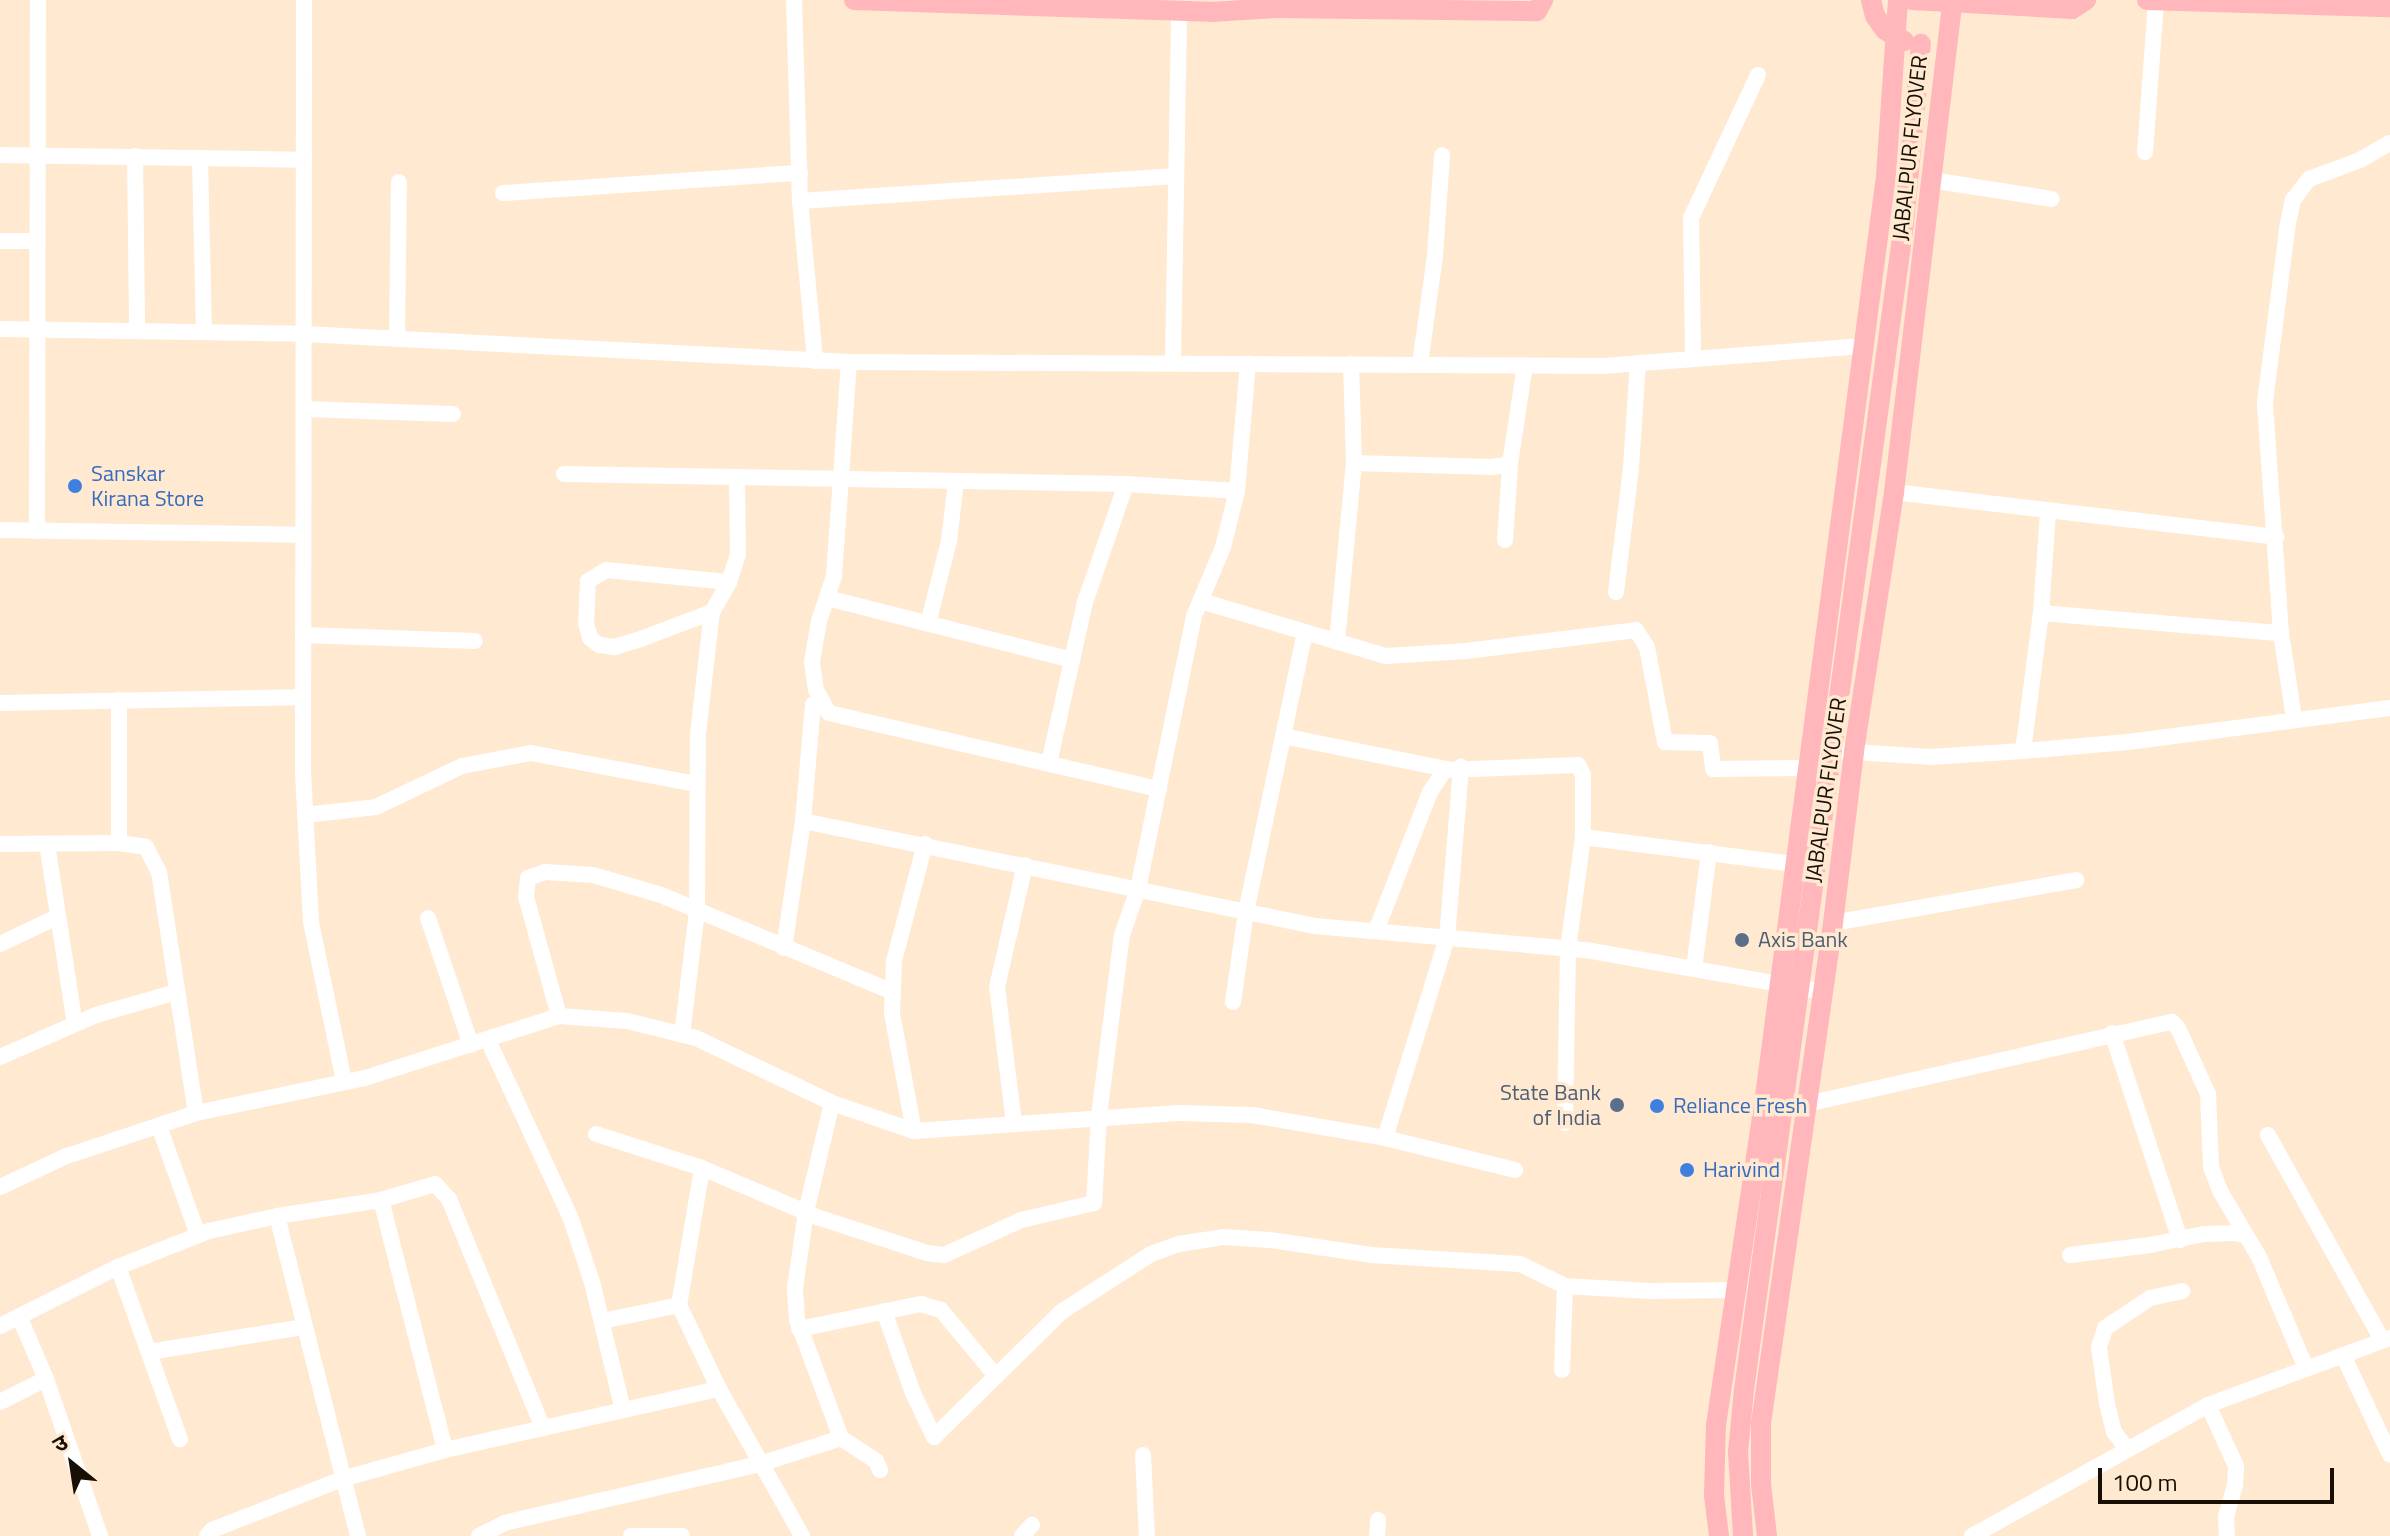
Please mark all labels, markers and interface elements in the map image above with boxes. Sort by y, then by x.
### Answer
street label: JABALPUR FLYOVER [1887,54,1933,242]
place label: Sanskar Kirana Store [91,460,204,512]
marker: Sanskar Kirana Store [66,477,84,495]
street label: JABALPUR FLYOVER [1800,696,1852,884]
place label: Axis Bank [1758,927,1848,953]
marker: Axis Bank [1733,931,1751,949]
place label: State Bank of India [1500,1079,1601,1130]
place label: Reliance Fresh [1673,1093,1807,1119]
marker: State Bank of India [1608,1096,1626,1114]
marker: Reliance Fresh [1648,1097,1666,1115]
place label: Harivind [1703,1157,1780,1183]
marker: Harivind [1678,1161,1696,1179]
north arrow [32,1424,112,1504]
text: उ [46,1425,74,1461]
scale bar [2102,1452,2338,1502]
text: 100 m [2112,1464,2178,1500]

